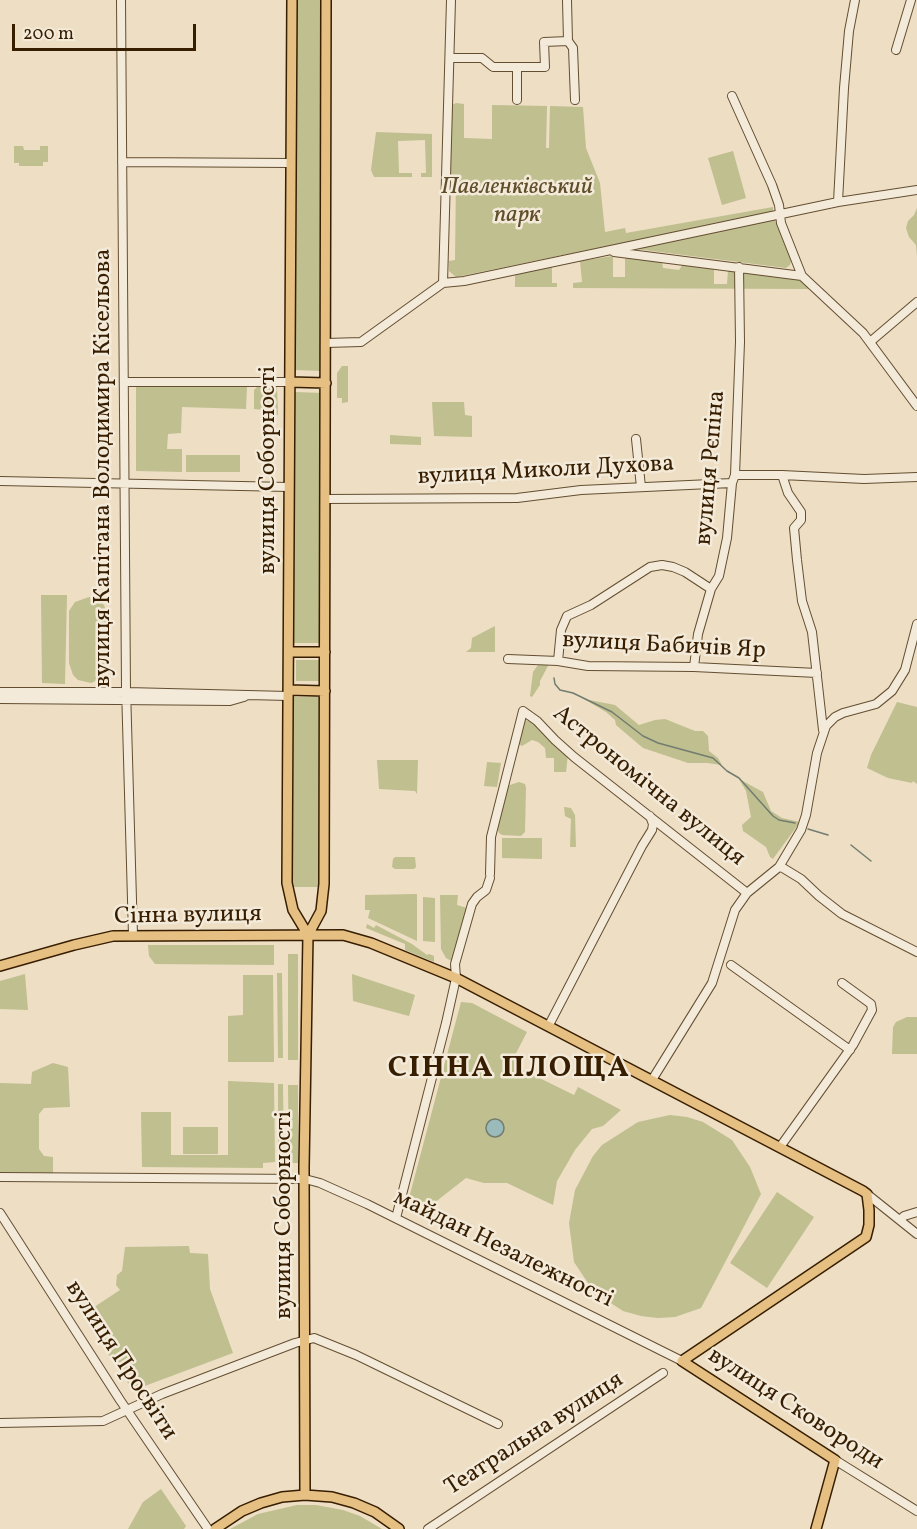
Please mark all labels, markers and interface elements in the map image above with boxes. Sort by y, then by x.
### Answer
scale bar [15,12,200,50]
text: 200 m [23,22,74,47]
park label: Павленківський парк [441,175,593,231]
street label: вулиця Капітана Володимира Кісельова [91,249,119,687]
street label: вулиця Соборності [256,366,284,574]
street label: вулиця Рєпіна [691,389,733,547]
street label: вулиця Миколи Духова [417,451,675,493]
street label: вулиця Бабичів Яр [562,627,766,667]
street label: Астрономічна вулиця [546,700,750,874]
street label: Сінна вулиця [114,901,262,933]
district label: СІННА ПЛОЩА [388,1052,630,1088]
street label: вулиця Соборності [272,1111,300,1319]
street label: майдан Незалежності [388,1184,618,1316]
street label: вулиця Просвіти [58,1276,182,1446]
street label: вулиця Сковороди [702,1342,888,1478]
street label: Театральна вулиця [440,1367,630,1503]

